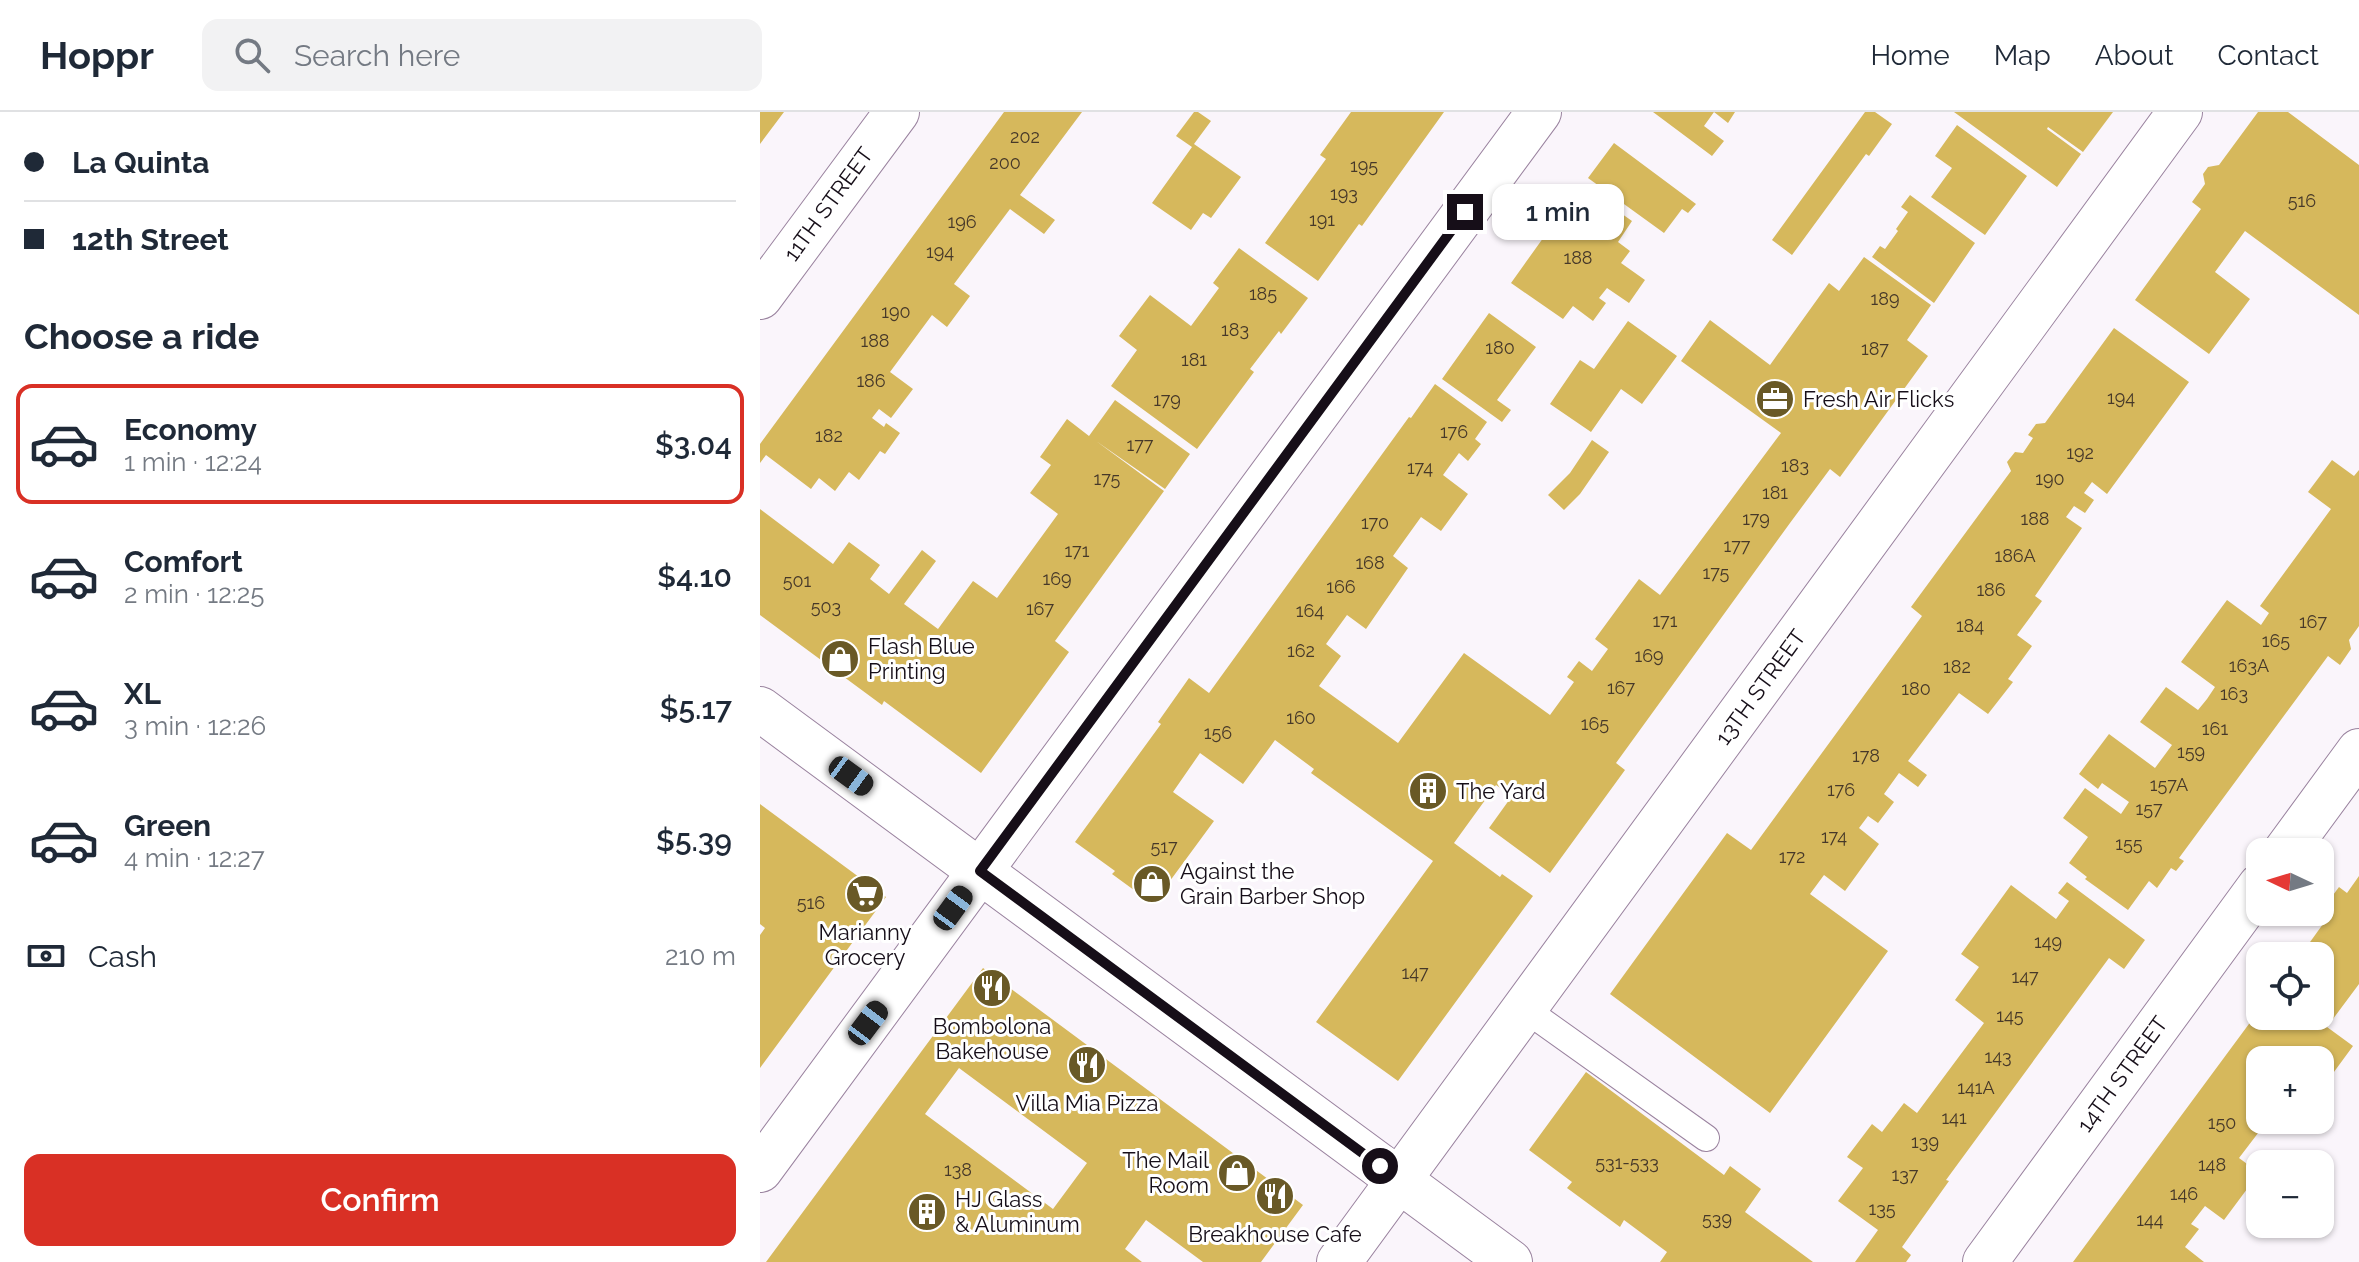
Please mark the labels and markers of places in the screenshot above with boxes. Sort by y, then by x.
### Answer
office icon: Fresh Air Flicks [1754,378,1796,420]
place label: Fresh Air Flicks [1803,386,1954,412]
place label: Flash Blue Printing [868,633,975,684]
shop icon: Flash Blue Printing [819,638,861,680]
building icon: The Yard [1407,770,1449,812]
place label: The Yard [1456,778,1545,804]
place label: Against the Grain Barber Shop [1180,858,1365,909]
shop icon: Against the Grain Barber Shop [1131,863,1173,905]
supermarket icon: Marianny Grocery [844,873,886,915]
place label: Marianny Grocery [818,919,912,970]
restaurant icon: Bombolona Bakehouse [971,967,1013,1009]
place label: Bombolona Bakehouse [933,1013,1051,1064]
restaurant icon: Villa Mia Pizza [1066,1044,1108,1086]
place label: Villa Mia Pizza [1015,1090,1159,1116]
place label: The Mail Room [1122,1147,1209,1198]
shop icon: The Mail Room [1216,1152,1258,1194]
restaurant icon: Breakhouse Cafe [1254,1175,1296,1217]
place label: HJ Glass & Aluminum [955,1186,1080,1237]
building icon: HJ Glass & Aluminum [906,1191,948,1233]
place label: Breakhouse Cafe [1188,1221,1362,1247]

